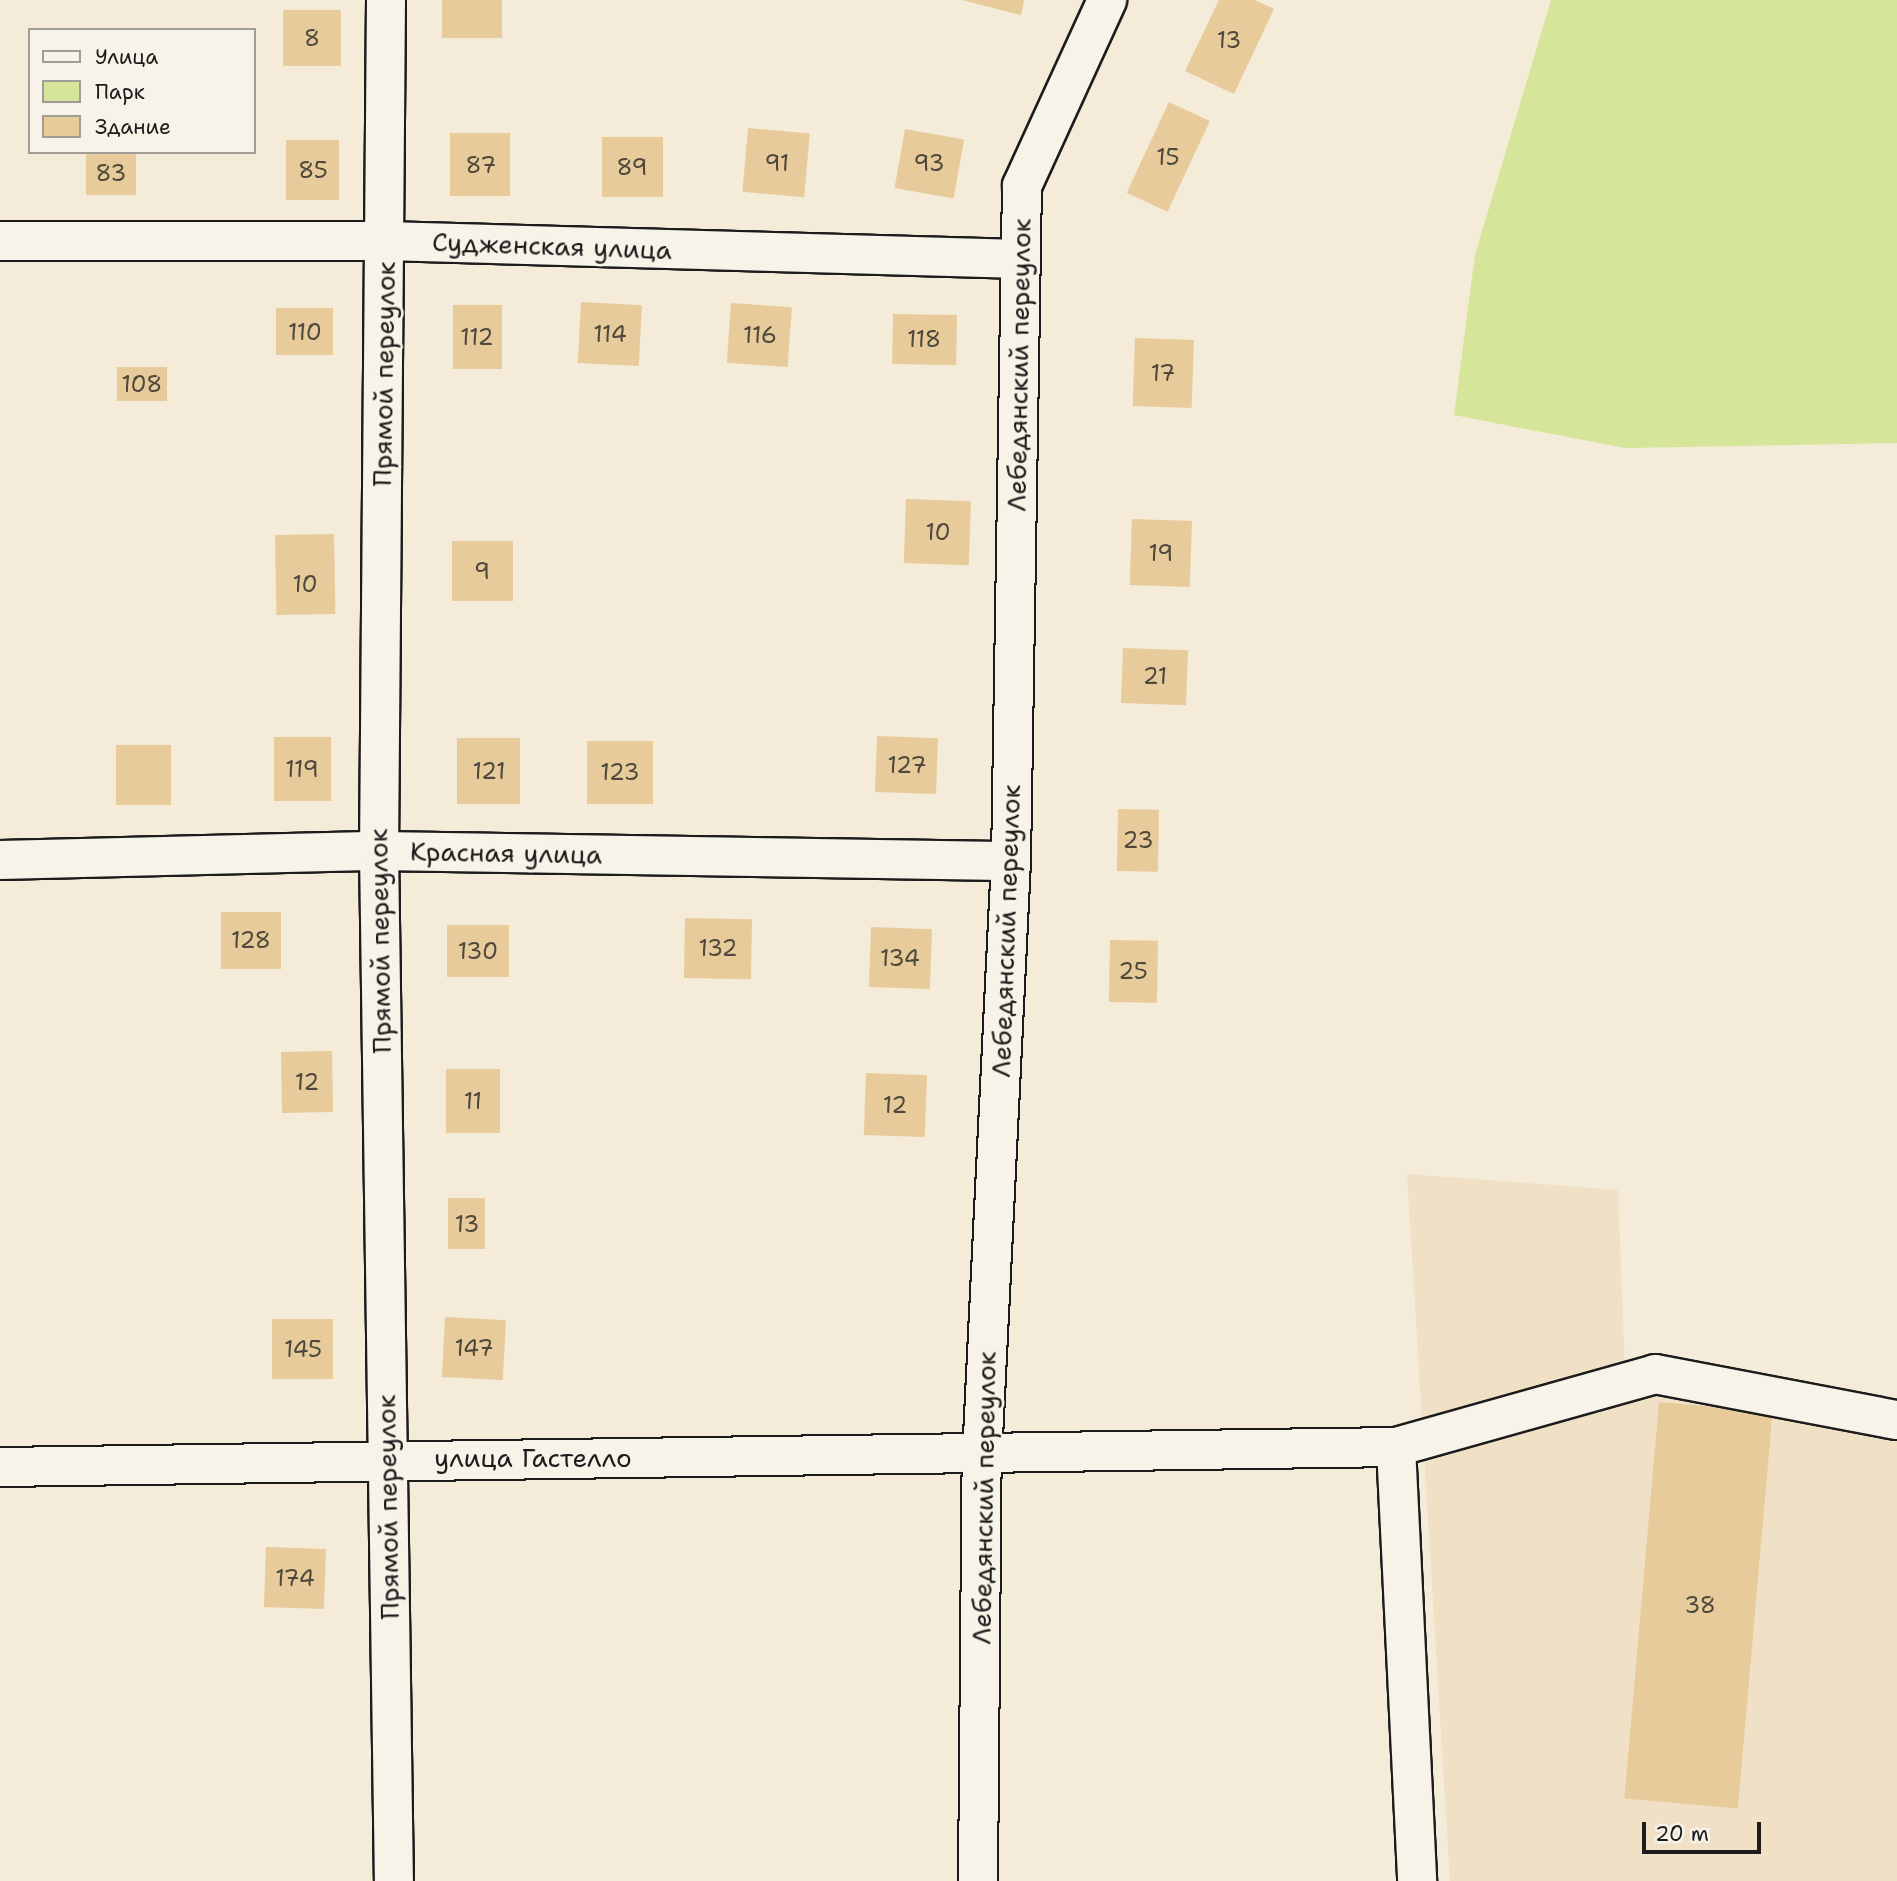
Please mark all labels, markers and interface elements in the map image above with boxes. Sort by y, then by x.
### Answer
house number: 8 [304,24,320,52]
house number: 13 [1217,26,1241,54]
legend [28,28,256,154]
text: Улица [95,43,158,71]
text: Парк [95,78,145,106]
text: Здание [95,113,171,141]
house number: 15 [1156,143,1180,171]
house number: 91 [765,149,789,177]
house number: 93 [913,149,945,177]
house number: 87 [466,151,496,179]
house number: 89 [616,153,648,181]
house number: 85 [298,156,328,184]
house number: 83 [96,159,126,187]
street label: Лебедянский переулок [1001,218,1037,512]
street label: Судженская улица [432,226,672,266]
street label: Прямой переулок [366,261,402,487]
house number: 110 [288,318,322,346]
house number: 114 [593,320,627,348]
house number: 116 [743,321,777,349]
house number: 112 [460,323,494,351]
house number: 118 [907,325,941,353]
house number: 17 [1151,359,1175,387]
house number: 108 [122,370,162,398]
house number: 10 [925,518,951,546]
house number: 19 [1149,539,1173,567]
house number: 9 [474,557,490,585]
house number: 10 [292,570,318,598]
house number: 21 [1143,662,1167,690]
house number: 127 [887,751,927,779]
house number: 119 [285,755,319,783]
house number: 121 [473,757,505,785]
house number: 123 [600,758,640,786]
street label: Лебедянский переулок [985,784,1027,1078]
house number: 23 [1122,826,1154,854]
street label: Прямой переулок [362,828,398,1054]
street label: Красная улица [410,836,602,870]
house number: 128 [231,926,271,954]
house number: 132 [698,934,738,962]
house number: 130 [458,937,498,965]
house number: 134 [880,944,920,972]
house number: 25 [1118,957,1148,985]
house number: 12 [295,1068,319,1096]
house number: 11 [464,1087,482,1115]
house number: 12 [883,1091,907,1119]
house number: 13 [455,1210,479,1238]
house number: 147 [454,1334,494,1362]
house number: 145 [284,1335,322,1363]
street label: Лебедянский переулок [966,1351,1002,1645]
street label: Прямой переулок [370,1394,406,1620]
street label: улица Гастелло [434,1442,632,1474]
house number: 174 [275,1564,315,1592]
house number: 38 [1684,1591,1716,1619]
scale bar [1645,1808,1764,1852]
text: 20 m [1655,1820,1709,1848]

